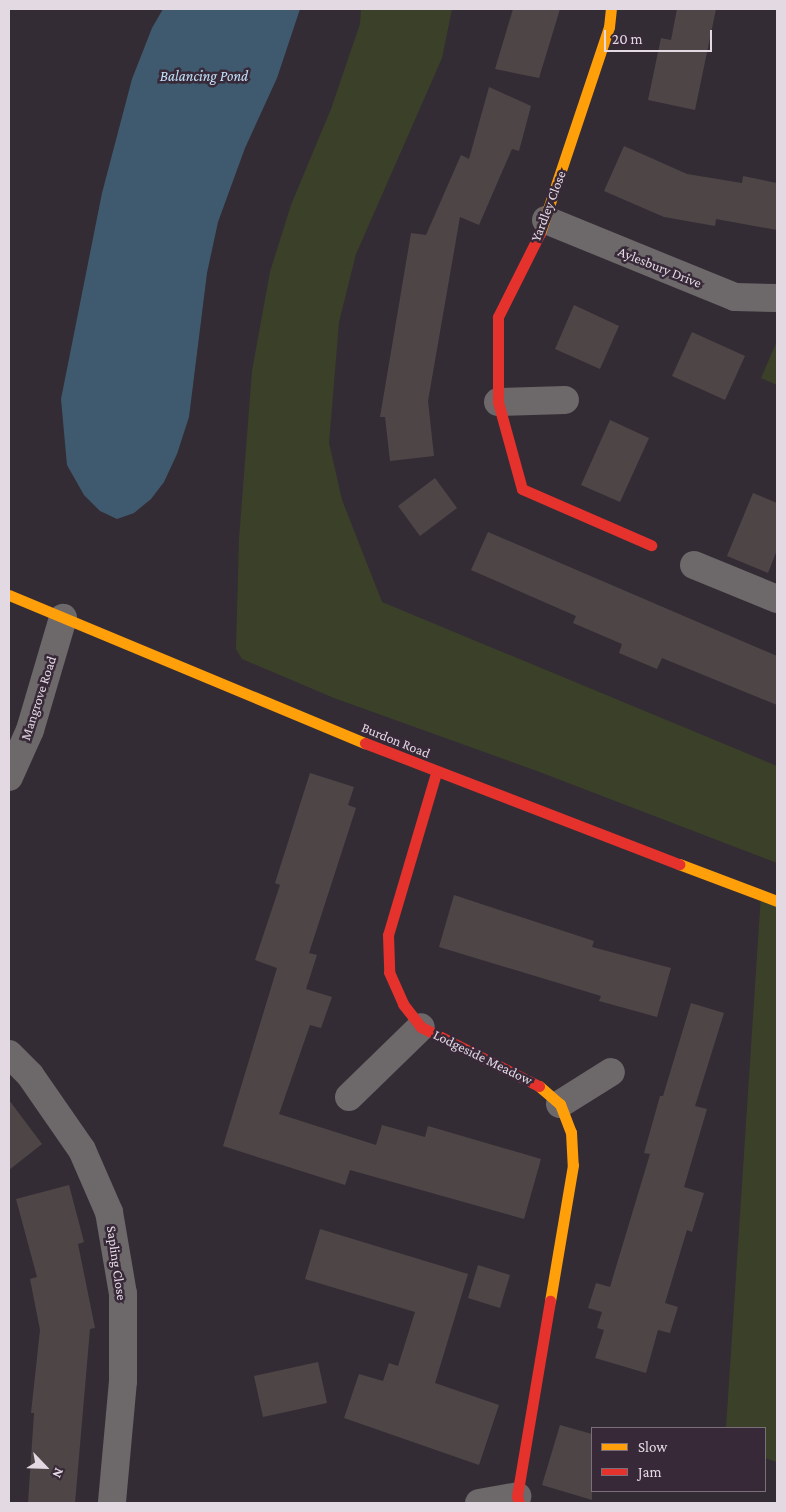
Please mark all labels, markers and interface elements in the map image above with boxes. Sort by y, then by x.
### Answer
scale bar [606,20,714,52]
text: 20 m [612,31,643,47]
water label: Balancing Pond [160,68,248,86]
street label: Yardley Close [527,168,569,244]
street label: Aylesbury Drive [616,243,704,291]
street label: Mangrove Road [16,654,60,742]
street label: Burdon Road [359,719,433,761]
street label: Lodgeside Meadow [431,1026,535,1088]
street label: Sapling Close [103,1225,131,1301]
legend [591,1427,766,1492]
text: Slow [638,1439,667,1455]
north arrow [20,1442,70,1492]
text: Jam [638,1464,661,1480]
text: N [49,1465,68,1481]

